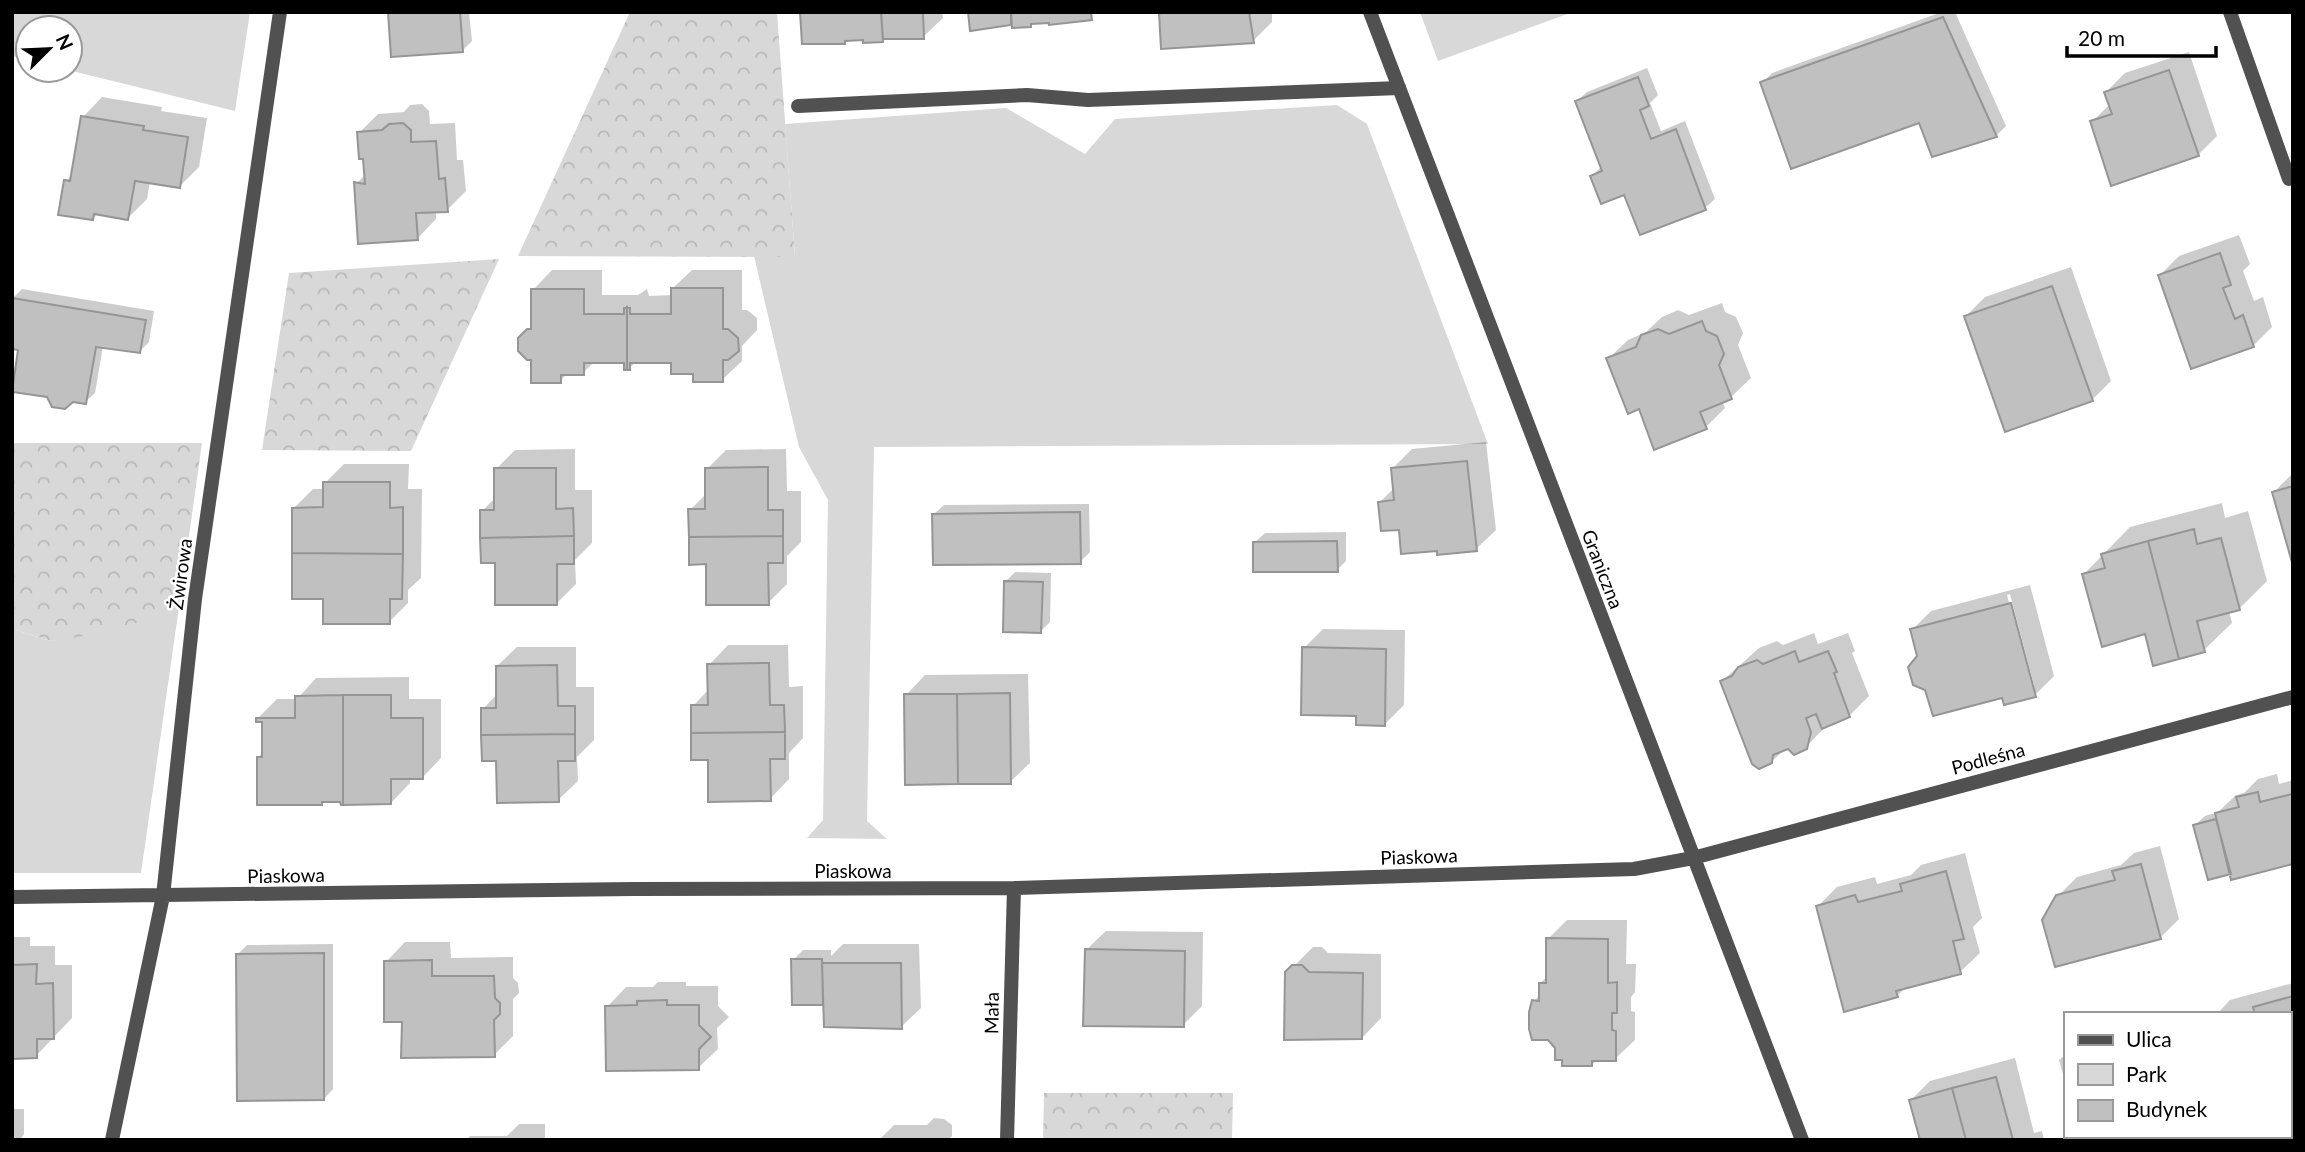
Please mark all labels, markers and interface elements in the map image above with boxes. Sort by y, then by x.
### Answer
north arrow [14,14,84,84]
scale bar [2067,14,2216,58]
text: 20 m [2078,25,2125,50]
text: N [52,31,78,53]
street label: Graniczna [1577,526,1629,612]
street label: Żwirowa [164,537,196,611]
street label: Podleśna [1949,737,2027,779]
street label: Piaskowa [1380,843,1458,869]
street label: Piaskowa [814,859,892,882]
street label: Piaskowa [247,863,325,887]
street label: Mała [979,992,1003,1034]
legend [2064,1012,2291,1138]
text: Ulica [2126,1026,2172,1051]
text: Park [2126,1061,2167,1086]
text: Budynek [2126,1096,2207,1121]

